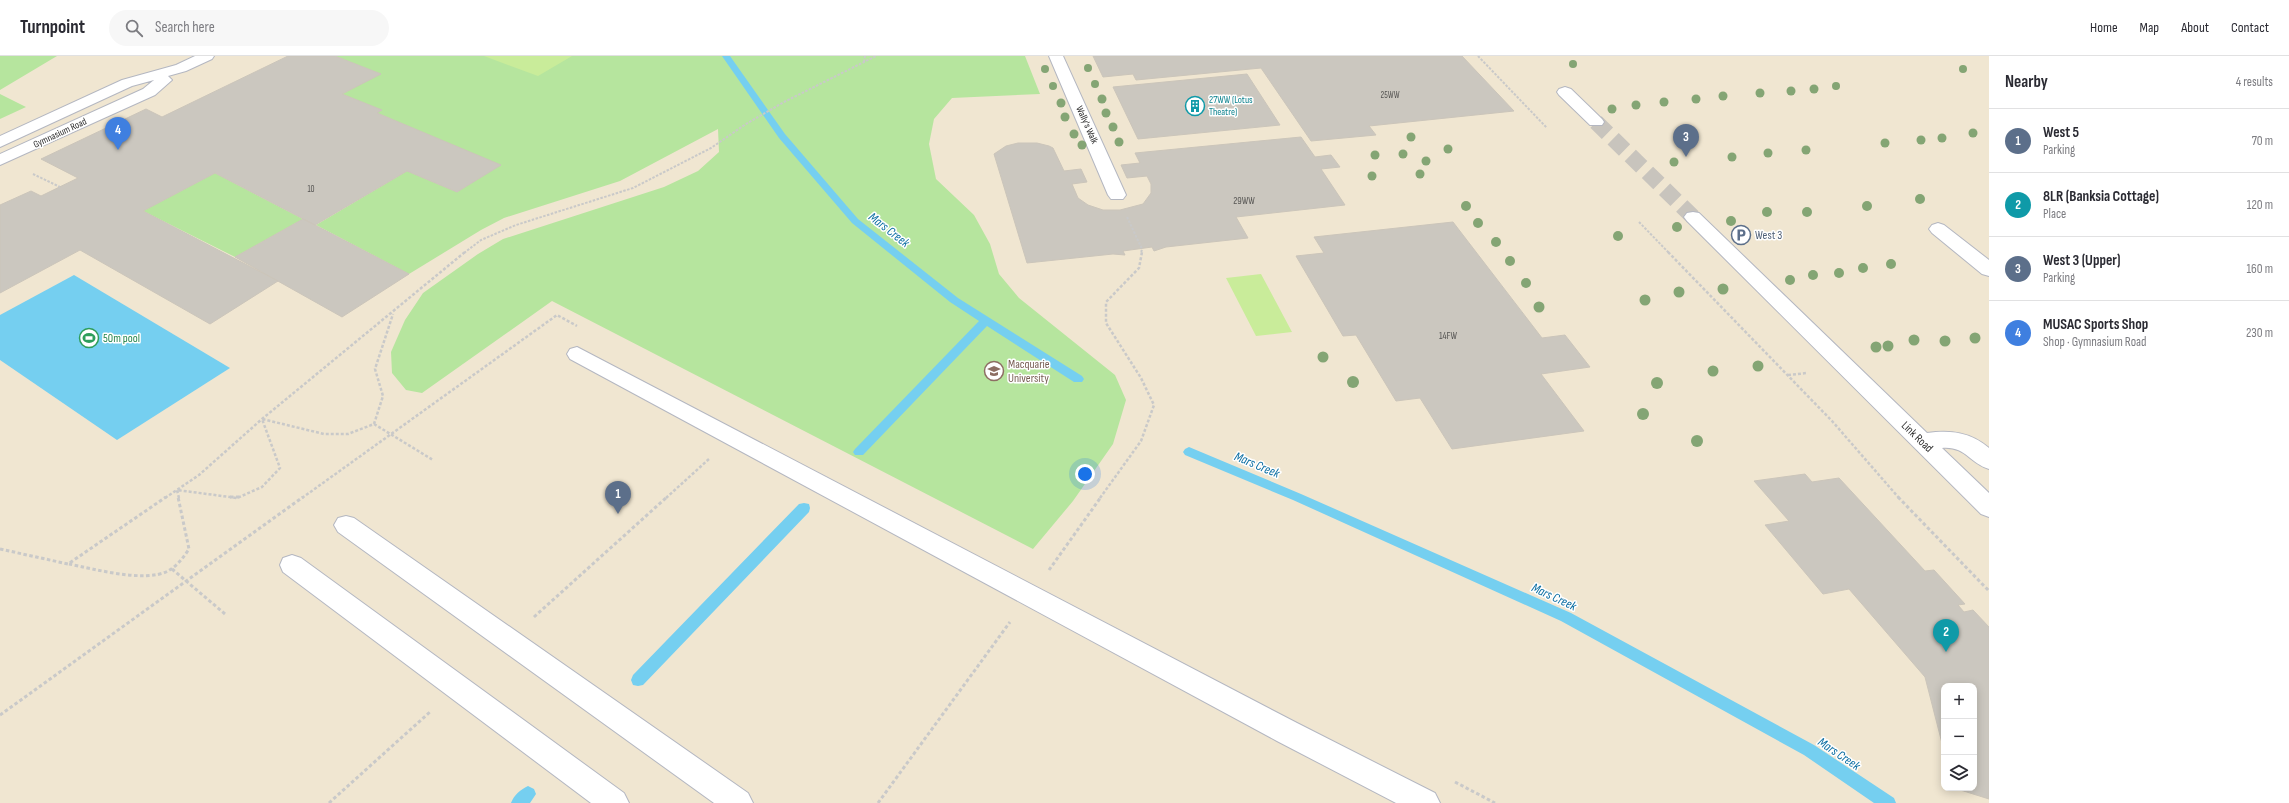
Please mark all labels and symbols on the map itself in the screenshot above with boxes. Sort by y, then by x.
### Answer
house number: 25WW [1380,90,1400,101]
place label: 27WW (Lotus Theatre) [1209,94,1253,118]
building icon: 27WW (Lotus Theatre) [1184,95,1206,117]
street label: Wally's Walk [1073,104,1101,146]
street label: Gymnasium Road [31,115,89,151]
pin: 4 [105,117,131,150]
pin: 3 [1673,124,1699,157]
house number: 10 [307,184,315,195]
house number: 29WW [1233,195,1255,207]
water label: Mars Creek [865,209,914,252]
parking icon: West 3 [1730,224,1752,246]
place label: West 3 [1755,228,1782,243]
sports icon: 50m pool [78,327,100,349]
house number: 14FW [1439,330,1458,342]
place label: 50m pool [103,331,140,346]
place label: Macquarie University [1008,357,1050,386]
school or university icon: Macquarie University [983,360,1005,382]
street label: Link Road [1898,418,1936,456]
water label: Mars Creek [1232,448,1283,482]
your location [1075,464,1095,484]
pin: 1 [605,481,631,514]
water label: Mars Creek [1529,580,1580,615]
pin: 2 [1933,619,1959,652]
water label: Mars Creek [1815,734,1864,775]

